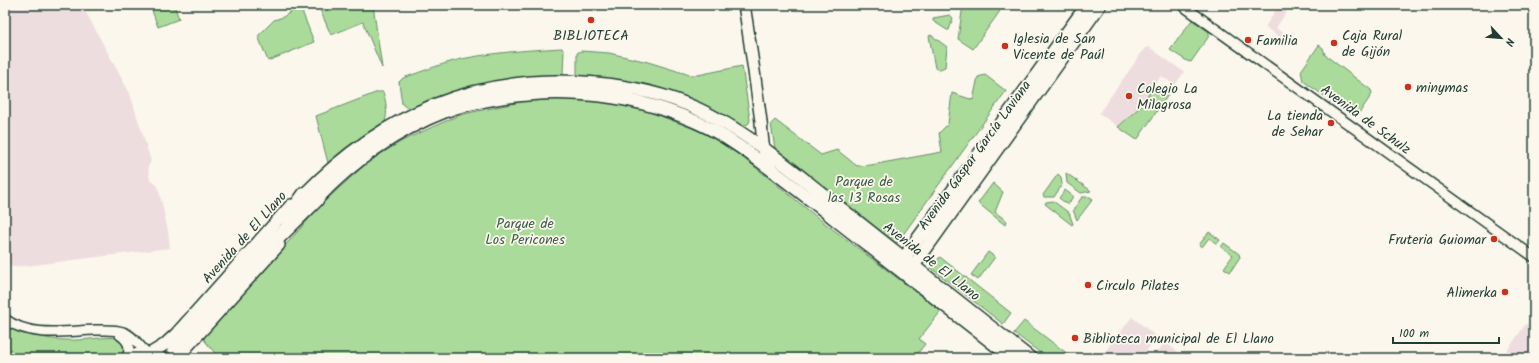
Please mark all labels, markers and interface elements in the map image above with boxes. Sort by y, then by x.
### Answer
marker: BIBLIOTECA [586,15,596,25]
north arrow [1481,18,1521,58]
place label: BIBLIOTECA [553,25,629,47]
place label: Caja Rural de Gijón [1342,25,1403,63]
place label: Iglesia de San Vicente de Paúl [1013,28,1105,66]
place label: Familia [1256,30,1298,52]
marker: Familia [1243,35,1253,45]
text: N [1499,35,1519,49]
marker: Caja Rural de Gijón [1329,38,1339,48]
marker: Iglesia de San Vicente de Paúl [1000,41,1010,51]
street label: Avenida Gaspar García Laviana [913,76,1037,235]
place label: minymas [1416,77,1468,99]
place label: Colegio La Milagrosa [1137,78,1198,116]
street label: Avenida de Schulz [1316,79,1415,160]
marker: minymas [1403,82,1413,92]
marker: Colegio La Milagrosa [1124,91,1134,101]
place label: La tienda de Sehar [1267,105,1324,143]
marker: La tienda de Sehar [1326,118,1336,128]
park label: Parque de las 13 Rosas [828,171,900,209]
street label: Avenida de El Llano [197,186,292,289]
park label: Parque de Los Pericones [485,213,565,251]
street label: Avenida de El Llano [878,217,985,307]
place label: Fruteria Guiomar [1388,229,1487,251]
marker: Fruteria Guiomar [1489,234,1499,244]
place label: Circulo Pilates [1096,275,1179,297]
marker: Circulo Pilates [1083,280,1093,290]
place label: Alimerka [1447,282,1497,304]
marker: Alimerka [1500,287,1510,297]
scale bar [1393,319,1499,345]
text: 100 m [1399,324,1430,343]
place label: Biblioteca municipal de El Llano [1083,328,1274,350]
marker: Biblioteca municipal de El Llano [1070,333,1080,343]

